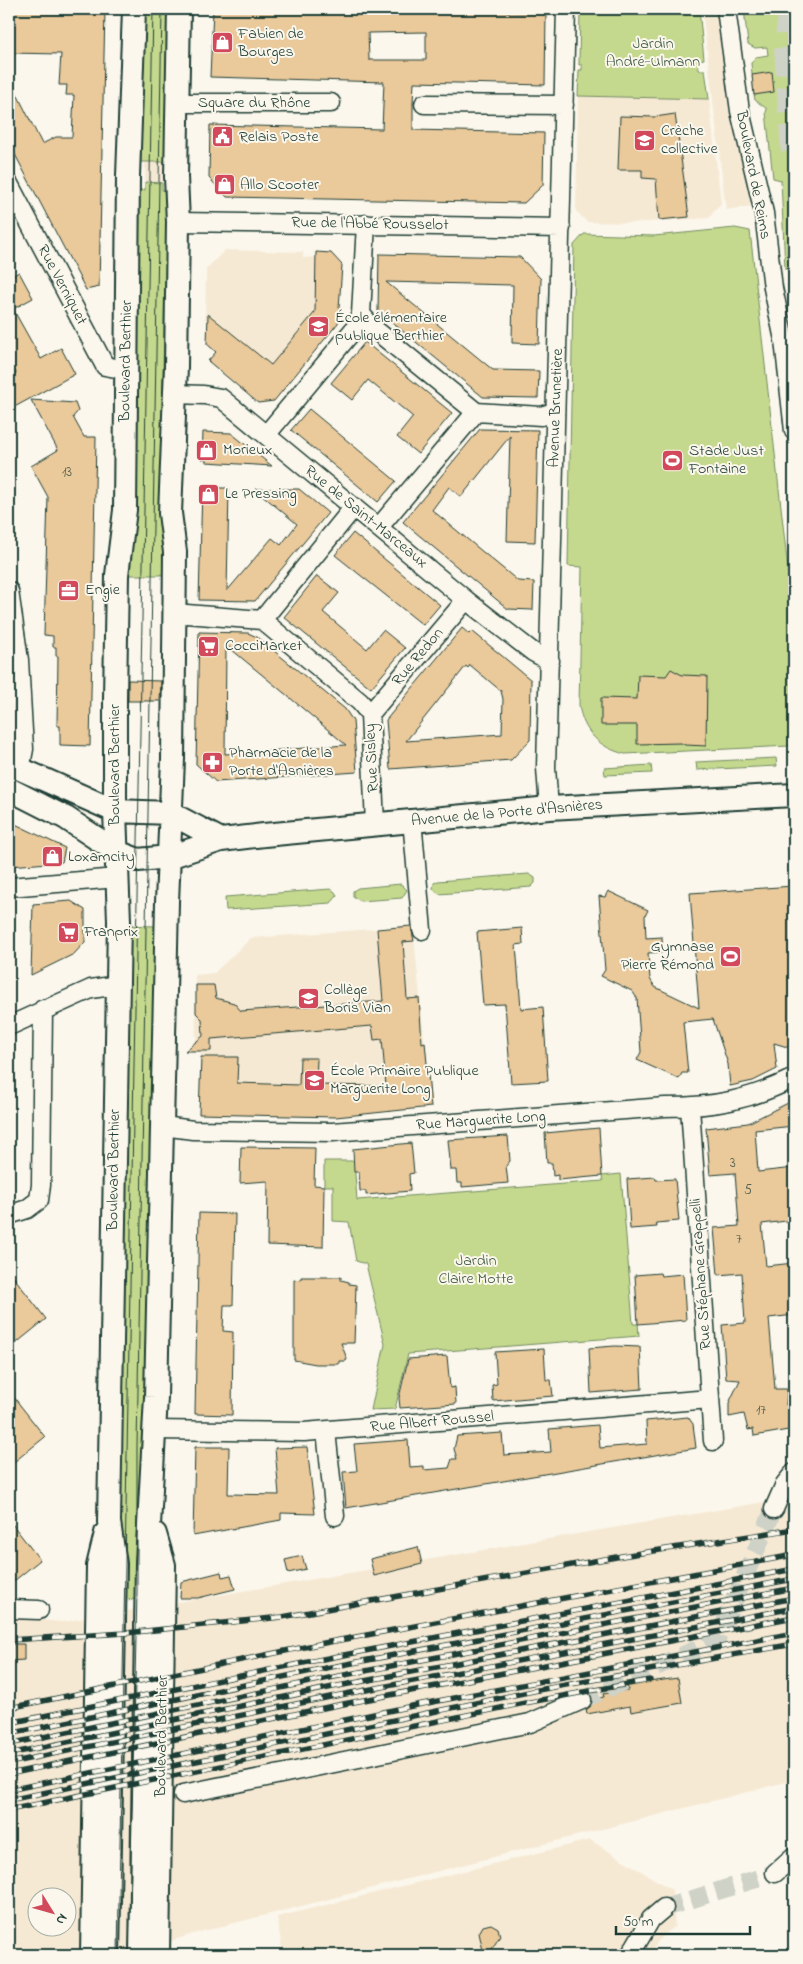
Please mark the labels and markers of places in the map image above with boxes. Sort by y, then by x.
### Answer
place label: Fabien de Bourges [237,22,304,64]
shop icon: Fabien de Bourges [210,31,234,55]
place label: Crèche collective [661,119,719,161]
public building icon: Relais Poste [211,125,235,149]
place label: Relais Poste [239,125,320,149]
school or university icon: Crèche collective [633,128,657,152]
shop icon: Allo Scooter [212,173,236,197]
place label: Allo Scooter [240,173,319,197]
place label: École élémentaire publique Berthier [335,306,448,348]
school or university icon: École élémentaire publique Berthier [307,315,331,339]
shop icon: Morieux [195,438,219,462]
place label: Morieux [223,438,272,462]
place label: Stade Just Fontaine [688,439,765,481]
sports icon: Stade Just Fontaine [661,448,685,472]
shop icon: Le Pressing [197,482,221,506]
place label: Le Pressing [225,482,297,506]
office icon: Engie [57,578,81,602]
place label: Engie [85,578,121,602]
supermarket icon: CocciMarket [197,634,221,658]
place label: CocciMarket [225,634,303,658]
place label: Pharmacie de la Porte d'Asnières [229,741,334,783]
pharmacy icon: Pharmacie de la Porte d'Asnières [201,750,225,774]
shop icon: Loxamcity [40,845,64,869]
place label: Loxamcity [68,845,135,869]
supermarket icon: Franprix [56,920,80,944]
place label: Franprix [83,920,138,944]
place label: Gymnase Pierre Rémond [621,935,715,977]
sports icon: Gymnase Pierre Rémond [718,944,742,968]
place label: Collège Boris Vian [323,978,391,1020]
school or university icon: Collège Boris Vian [296,987,320,1011]
place label: École Primaire Publique Marguerite Long [330,1059,479,1101]
school or university icon: École Primaire Publique Marguerite Long [302,1068,326,1092]

